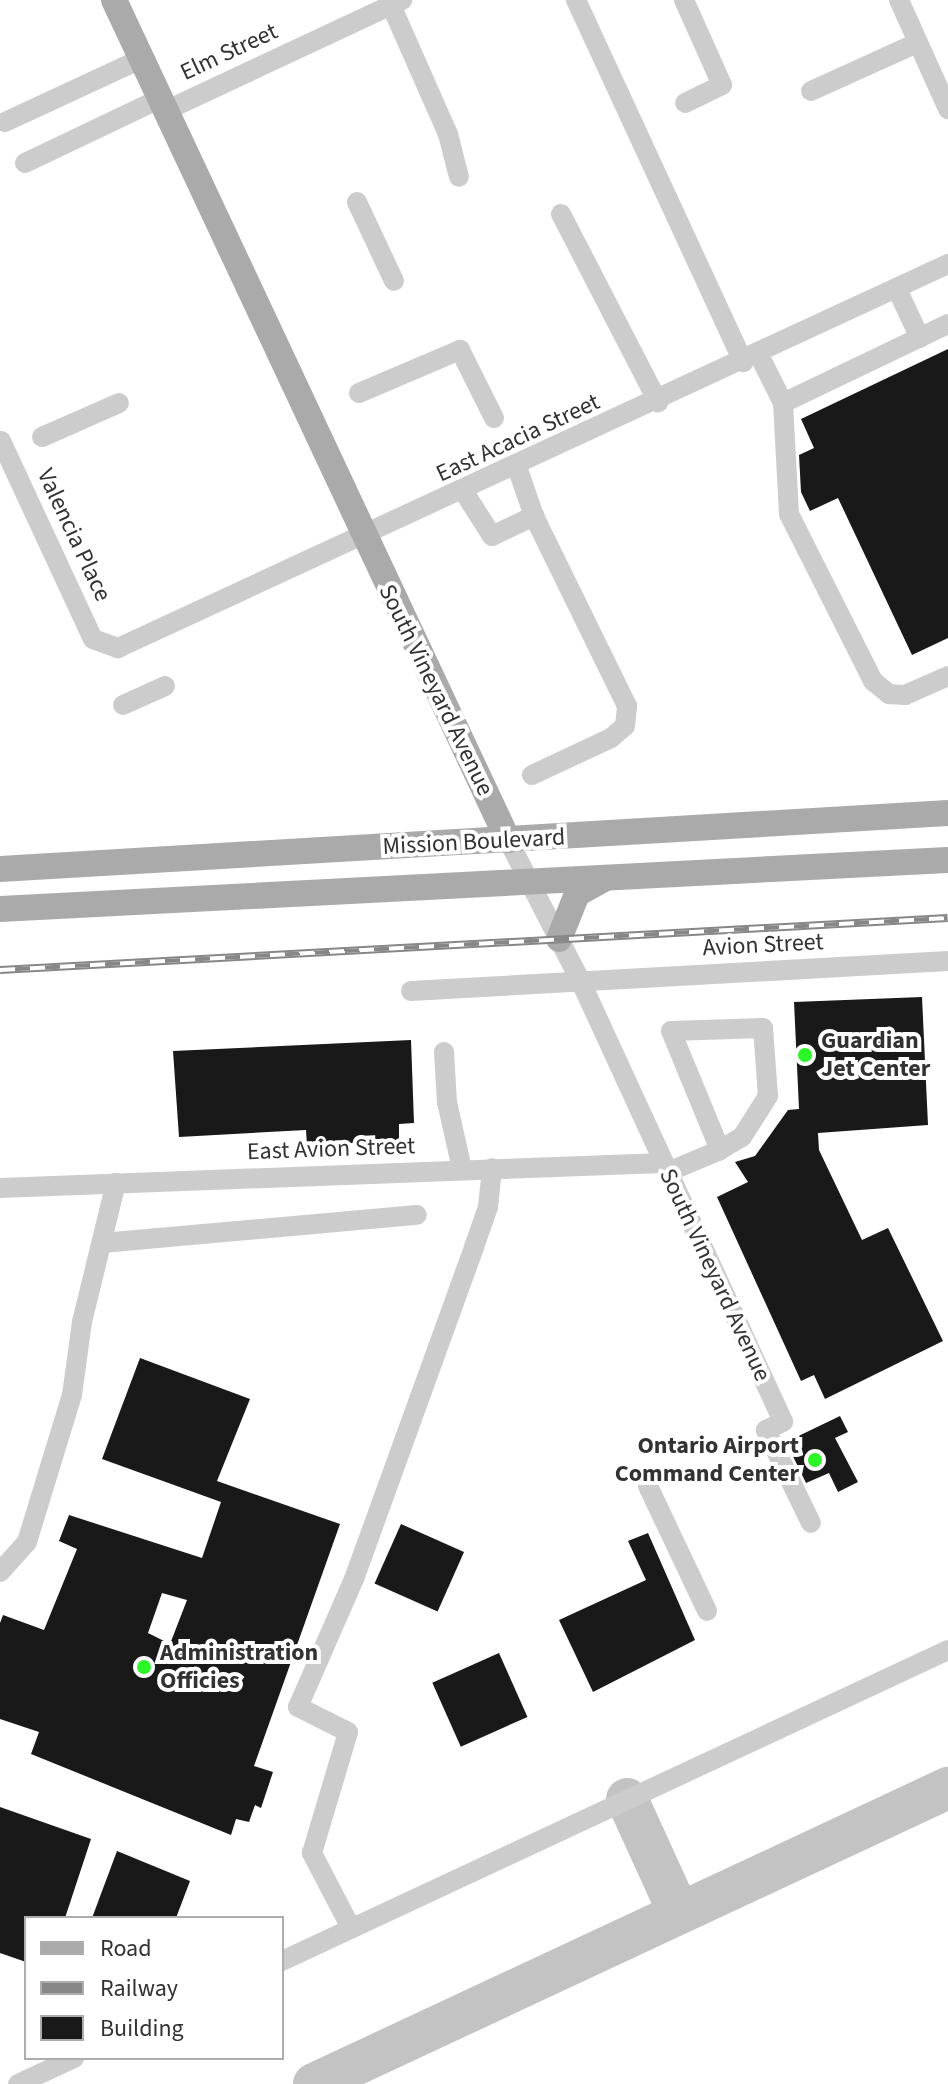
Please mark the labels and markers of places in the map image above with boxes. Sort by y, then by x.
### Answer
place label: Guardian Jet Center [821,1027,930,1083]
marker: Guardian Jet Center [796,1046,814,1064]
place label: Ontario Airport Command Center [615,1432,799,1488]
marker: Ontario Airport Command Center [806,1451,824,1469]
place label: Administration Officies [160,1639,318,1695]
marker: Administration Officies [135,1658,153,1676]

